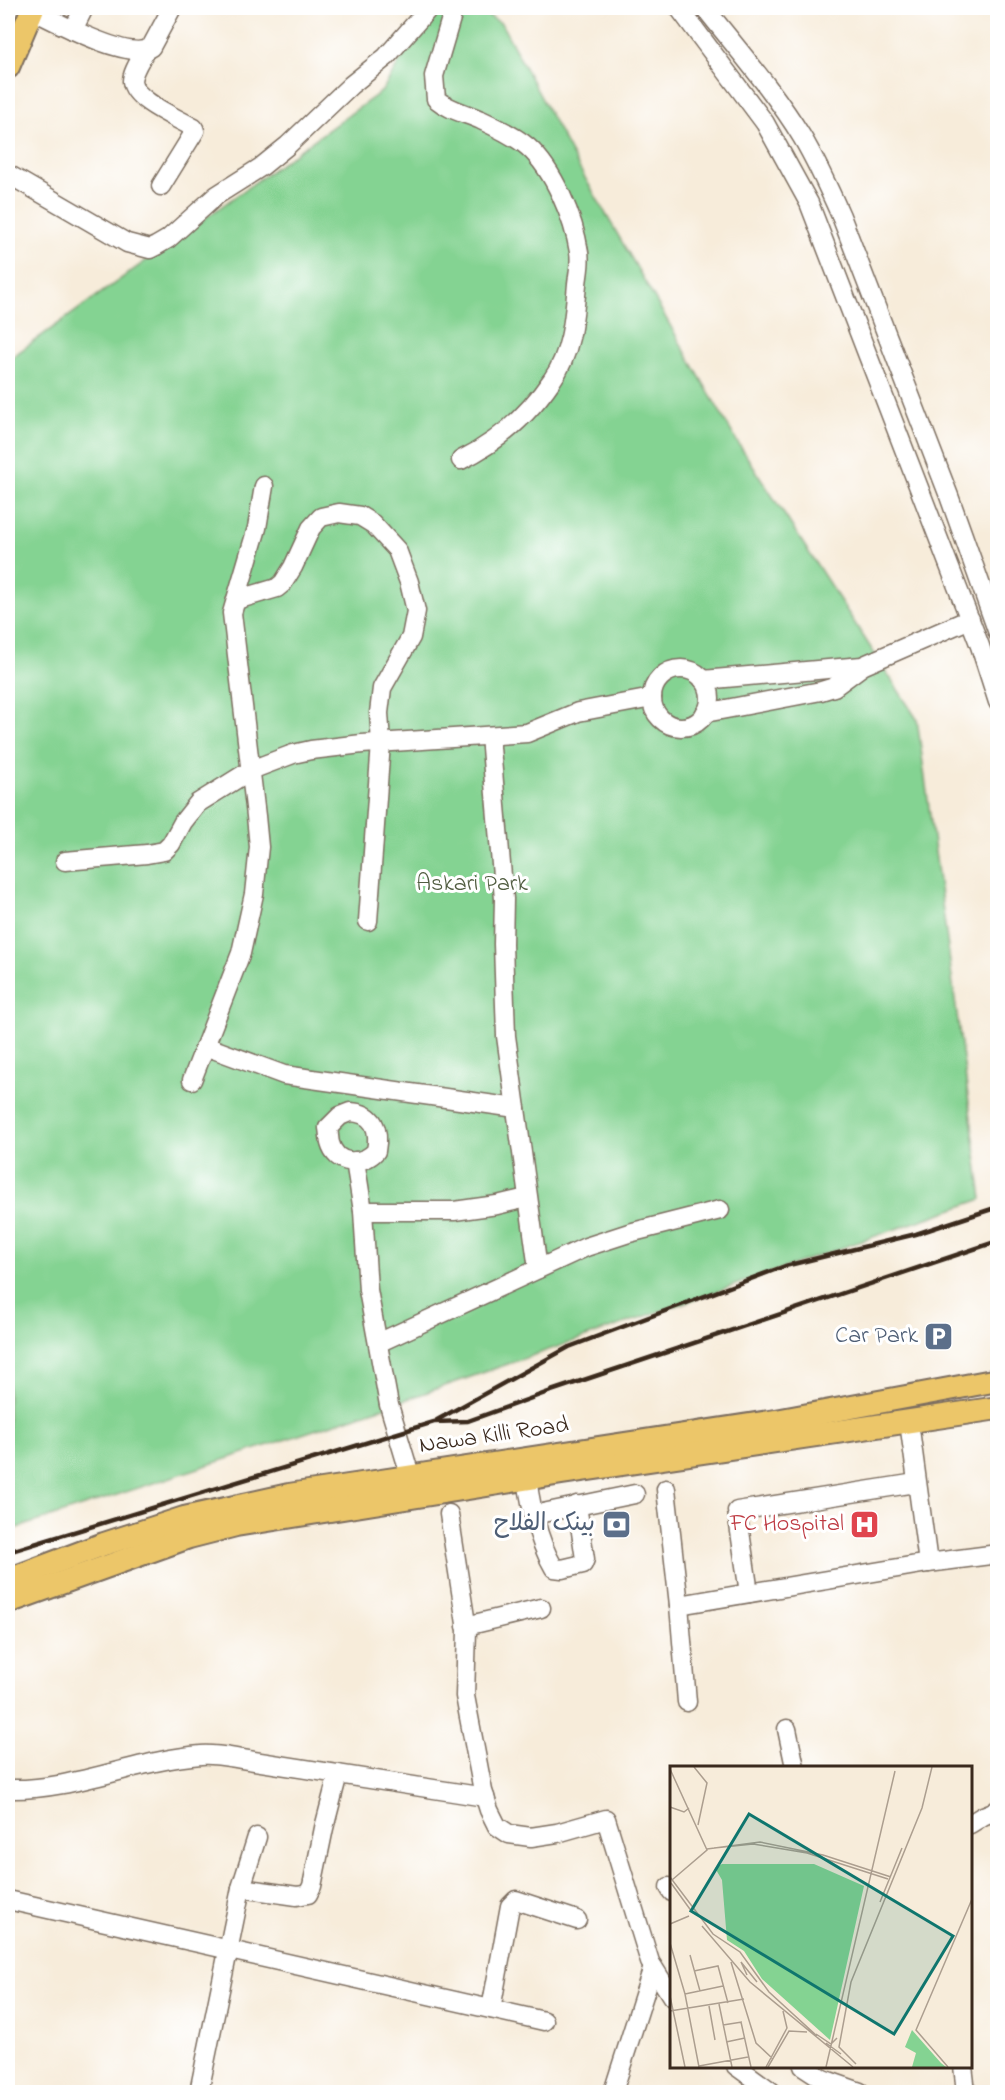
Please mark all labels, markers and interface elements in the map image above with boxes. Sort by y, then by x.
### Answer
park label: Askari Park [416,867,528,902]
place label: Car Park [835,1319,918,1354]
parking icon: Car Park [923,1320,955,1352]
street label: Nawa Killi Road [417,1408,571,1464]
place label: بینک الفلاح [494,1507,595,1542]
place label: FC Hospital [729,1507,844,1542]
bank icon: بینک الفلاح [600,1508,632,1540]
hospital icon: FC Hospital [849,1508,881,1540]
inset map [670,1766,972,2067]

